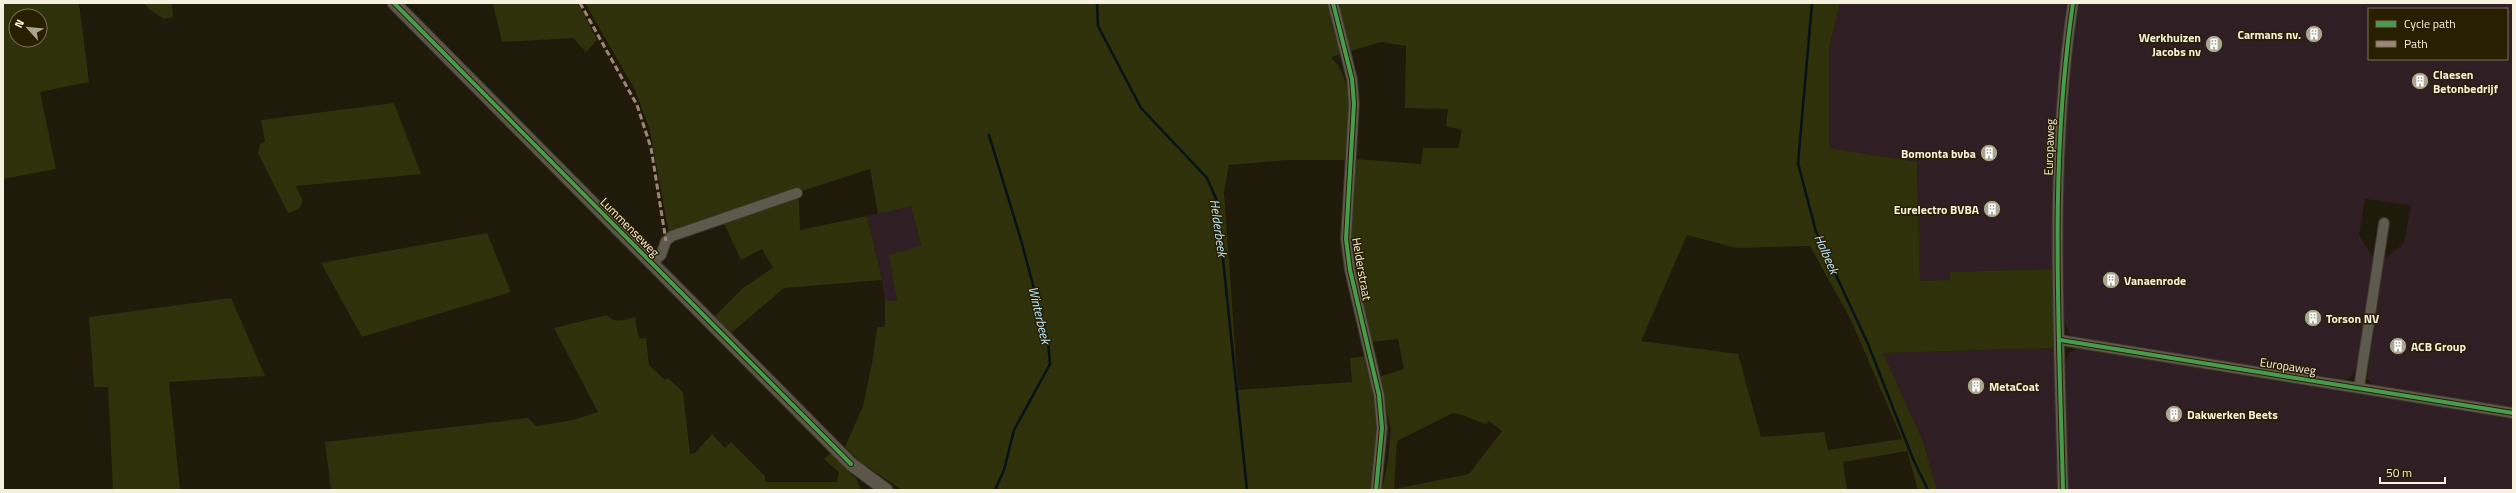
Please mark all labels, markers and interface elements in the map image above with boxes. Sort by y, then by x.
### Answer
north arrow [8,8,48,48]
legend [2368,8,2508,60]
text: Cycle path [2404,14,2456,33]
text: N [10,16,28,30]
building icon: Carmans nv. [2304,24,2324,44]
place label: Carmans nv. [2237,25,2301,44]
place label: Werkhuizen Jacobs nv [2139,28,2201,61]
building icon: Werkhuizen Jacobs nv [2204,34,2224,54]
text: Path [2404,34,2428,53]
place label: Claesen Betonbedrijf [2433,65,2499,98]
building icon: Claesen Betonbedrijf [2410,71,2430,91]
street label: Europaweg [2039,118,2059,176]
building icon: Bomonta bvba [1979,143,1999,163]
place label: Bomonta bvba [1901,144,1976,163]
street label: Lummenseweg [596,193,664,261]
water label: Helderbeek [1205,198,1233,260]
building icon: Eurelectro BVBA [1982,199,2002,219]
place label: Eurelectro BVBA [1894,200,1980,219]
water label: Halbeek [1809,231,1845,279]
street label: Helderstraat [1347,236,1377,303]
building icon: Vanaenrode [2101,270,2121,290]
place label: Vanaenrode [2124,271,2186,290]
water label: Winterbeek [1024,284,1057,348]
building icon: Torson NV [2303,308,2323,328]
place label: Torson NV [2326,309,2380,328]
building icon: ACB Group [2388,336,2408,356]
place label: ACB Group [2411,337,2466,356]
street label: Europaweg [2258,352,2318,380]
building icon: MetaCoat [1966,376,1986,396]
place label: MetaCoat [1989,377,2040,396]
building icon: Dakwerken Beets [2164,404,2184,424]
place label: Dakwerken Beets [2187,405,2278,424]
scale bar [2380,459,2445,485]
text: 50 m [2386,463,2412,482]

